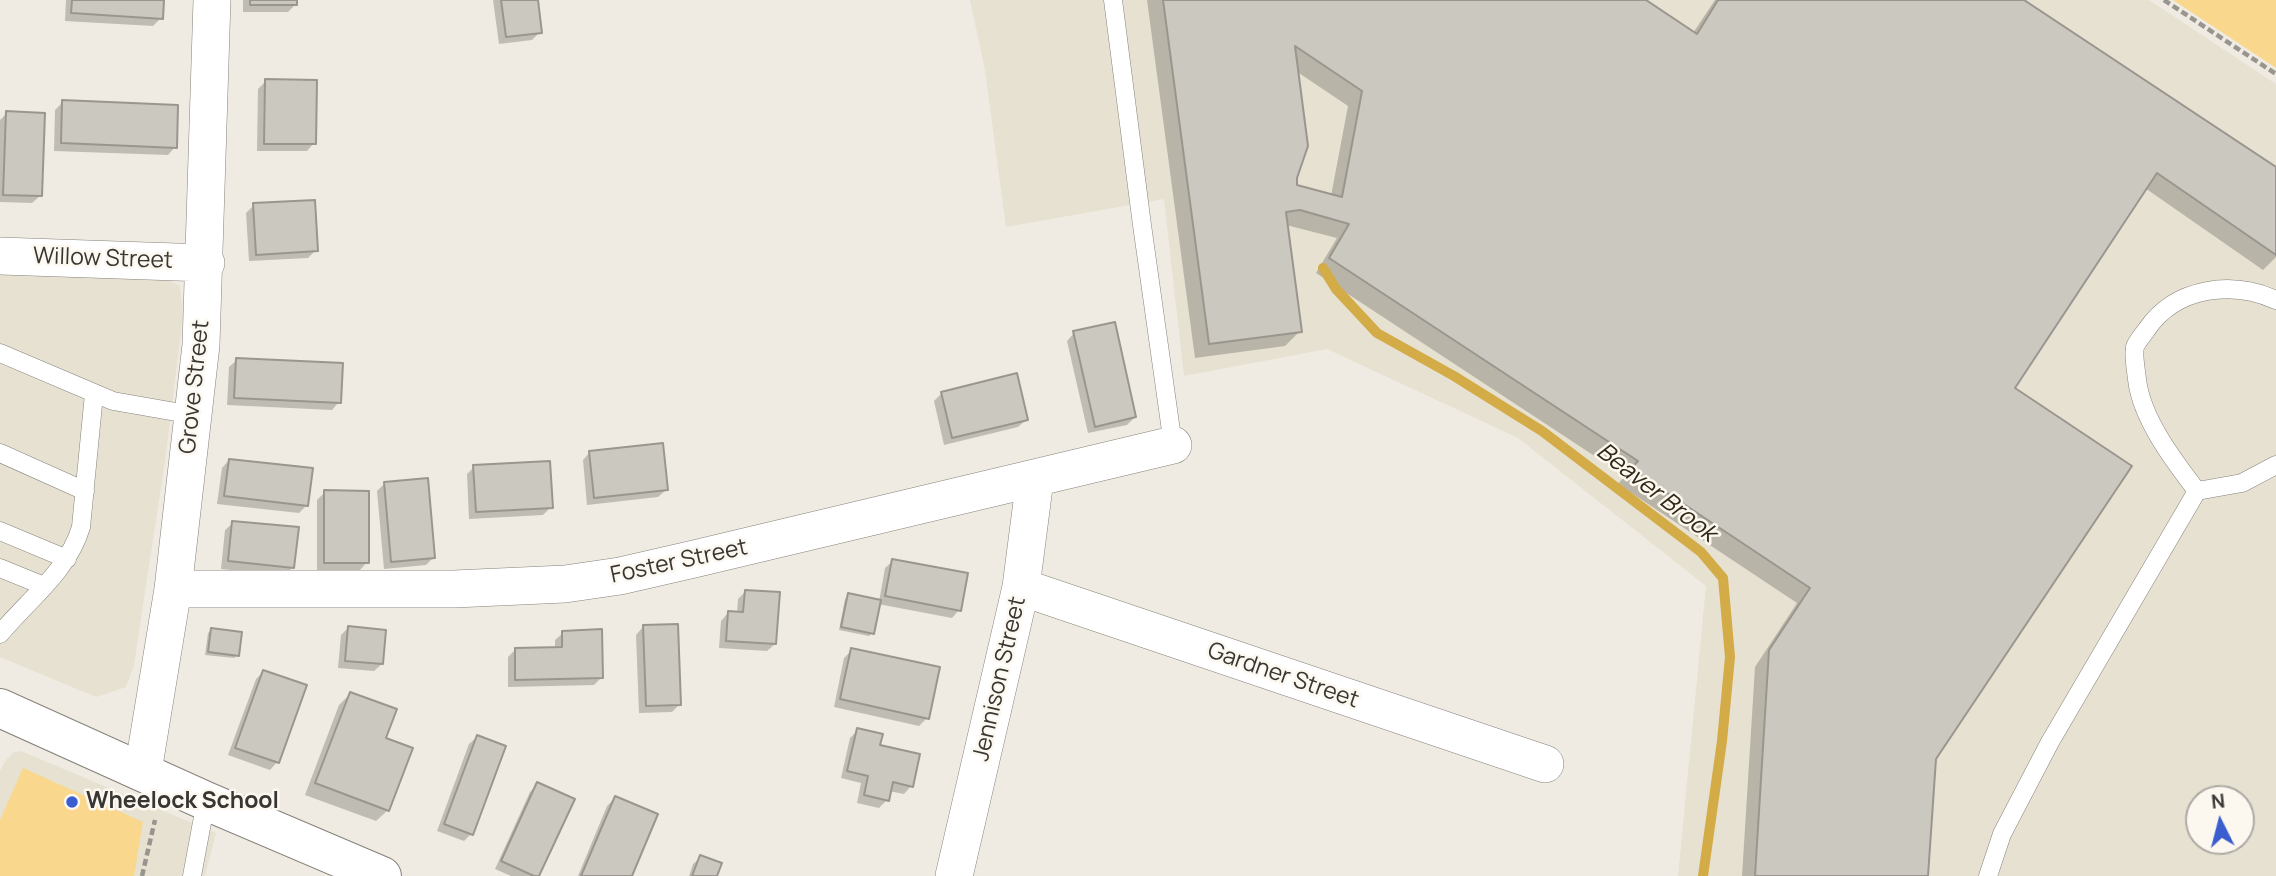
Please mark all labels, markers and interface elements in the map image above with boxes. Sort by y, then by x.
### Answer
street label: Willow Street [33,243,173,275]
street label: Grove Street [174,319,216,455]
water label: Beaver Brook [1590,437,1722,549]
street label: Foster Street [608,534,750,590]
street label: Jennison Street [968,594,1032,764]
street label: Gardner Street [1204,637,1362,715]
north arrow [2185,785,2255,855]
text: N [2210,787,2226,815]
place label: Wheelock School [86,788,279,816]
marker: Wheelock School [64,794,80,810]

